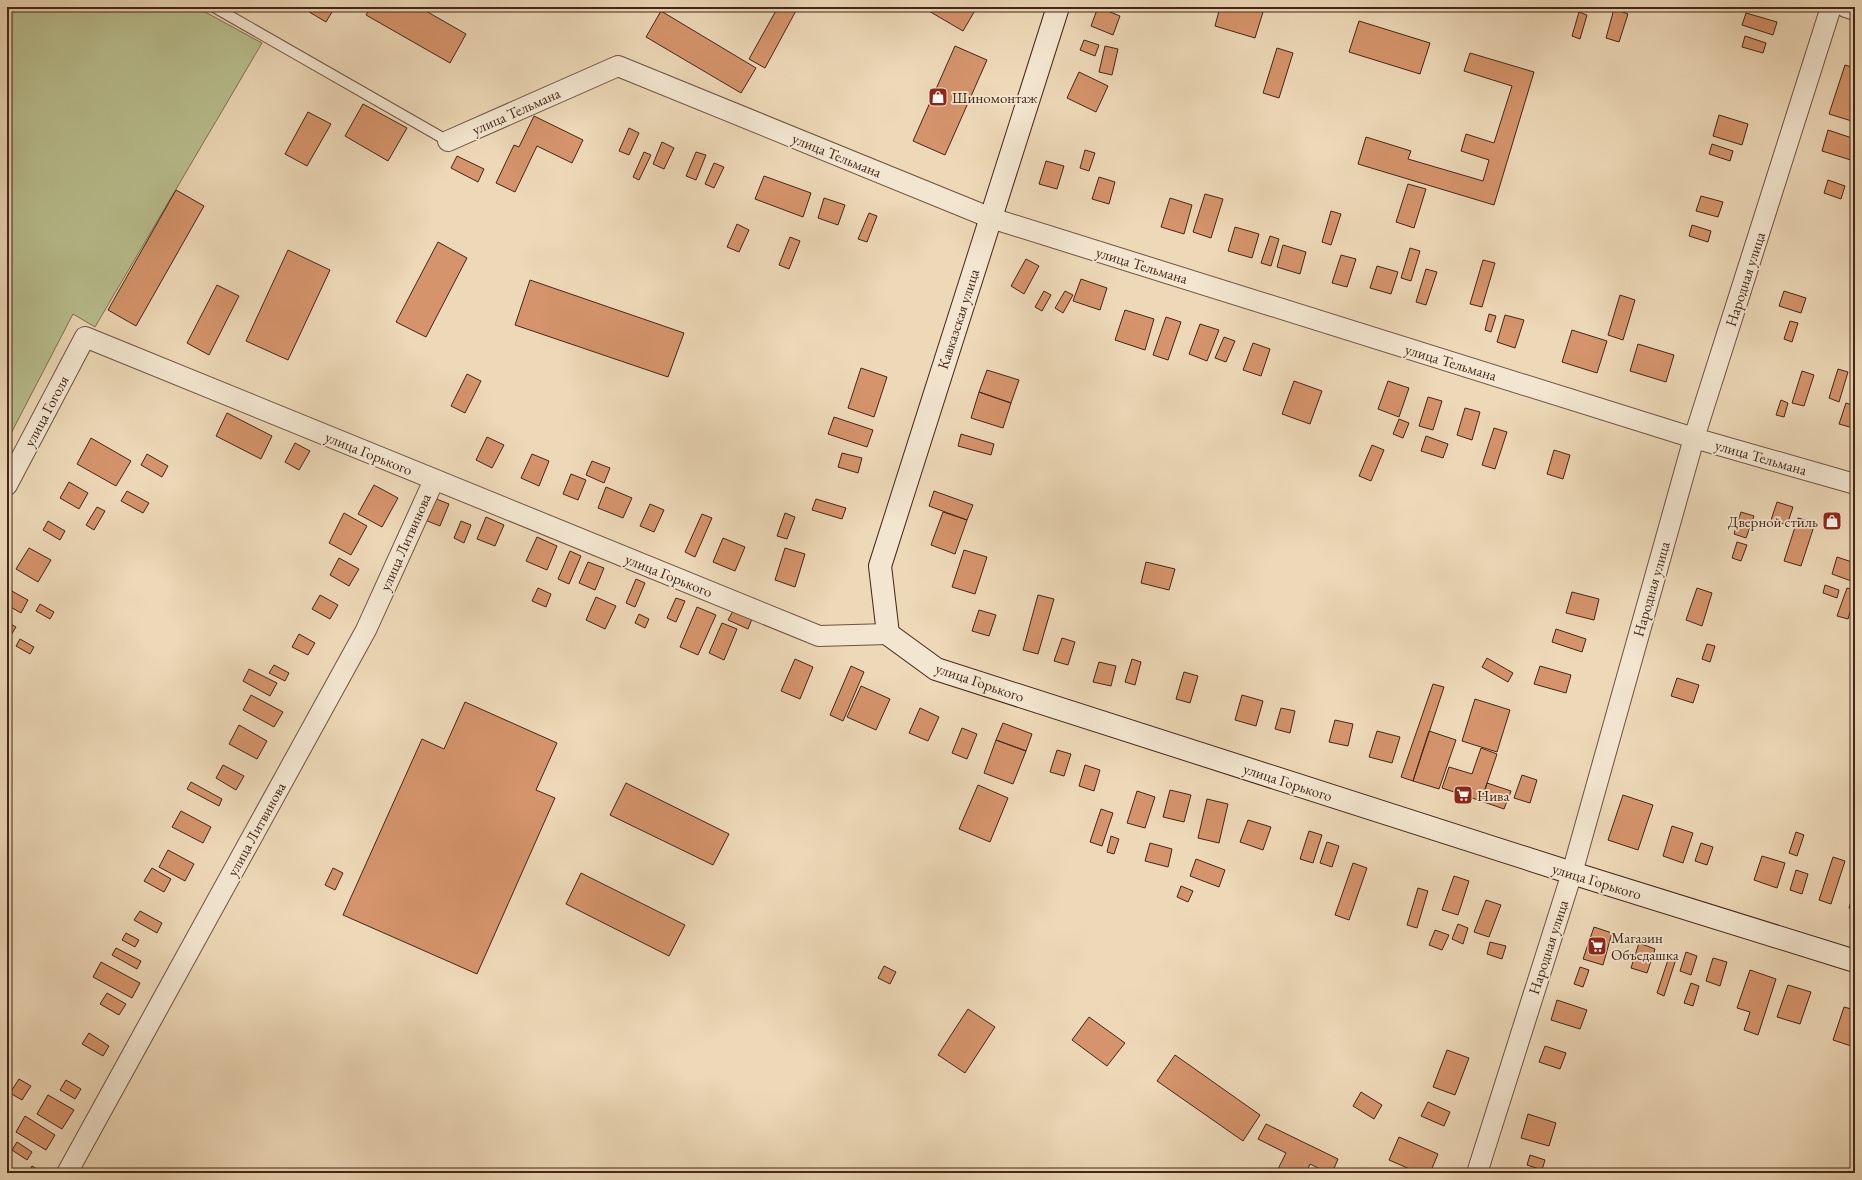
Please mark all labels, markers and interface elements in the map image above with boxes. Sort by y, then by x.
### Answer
street label: улица Тельмана [469,83,563,139]
shop icon: Шиномонтаж [927,86,949,108]
place label: Шиномонтаж [952,88,1038,107]
street label: улица Тельмана [789,128,885,182]
street label: Народная улица [1721,229,1769,329]
street label: улица Тельмана [1094,242,1190,288]
street label: Кавказская улица [933,266,983,372]
street label: улица Тельмана [1403,339,1499,385]
street label: улица Гоголя [19,372,73,450]
street label: улица Горького [323,427,415,479]
street label: улица Тельмана [1713,435,1809,479]
street label: улица Литвинова [375,490,435,594]
shop icon: Дверной стиль [1821,510,1843,532]
place label: Дверной стиль [1728,512,1818,531]
street label: Народная улица [1628,539,1674,639]
street label: улица Горького [623,549,715,601]
street label: улица Горького [933,658,1027,706]
street label: улица Горького [1241,759,1335,805]
street label: улица Литвинова [222,779,290,879]
supermarket icon: Нива [1452,784,1474,806]
place label: Нива [1477,786,1509,805]
street label: улица Горького [1550,858,1644,904]
street label: Народная улица [1524,897,1572,997]
place label: Магазин Объедашка [1611,928,1679,964]
supermarket icon: Магазин Объедашка [1586,935,1608,957]

